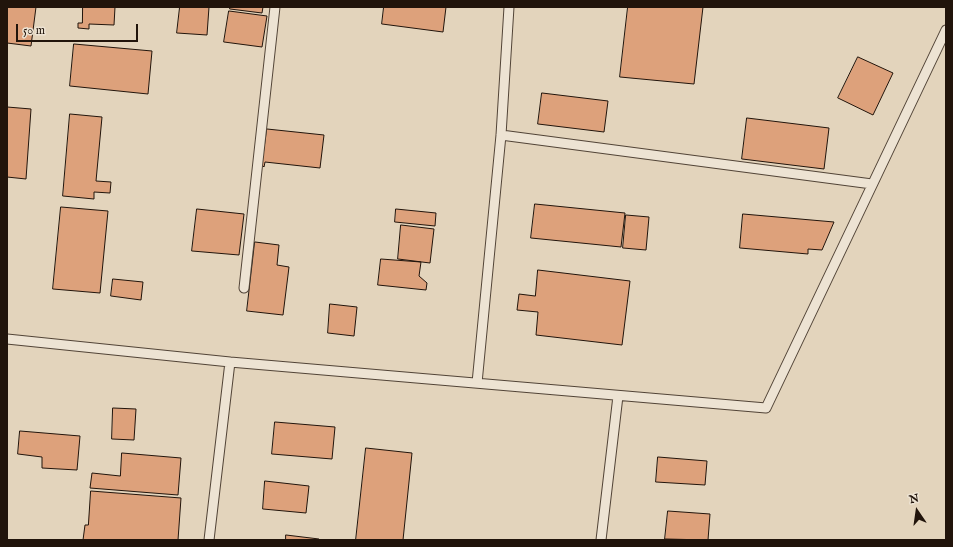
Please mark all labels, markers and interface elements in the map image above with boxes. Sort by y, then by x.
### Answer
scale bar [18,16,140,42]
text: 50 m [23,23,45,38]
north arrow [897,491,937,531]
text: N [908,491,921,507]

